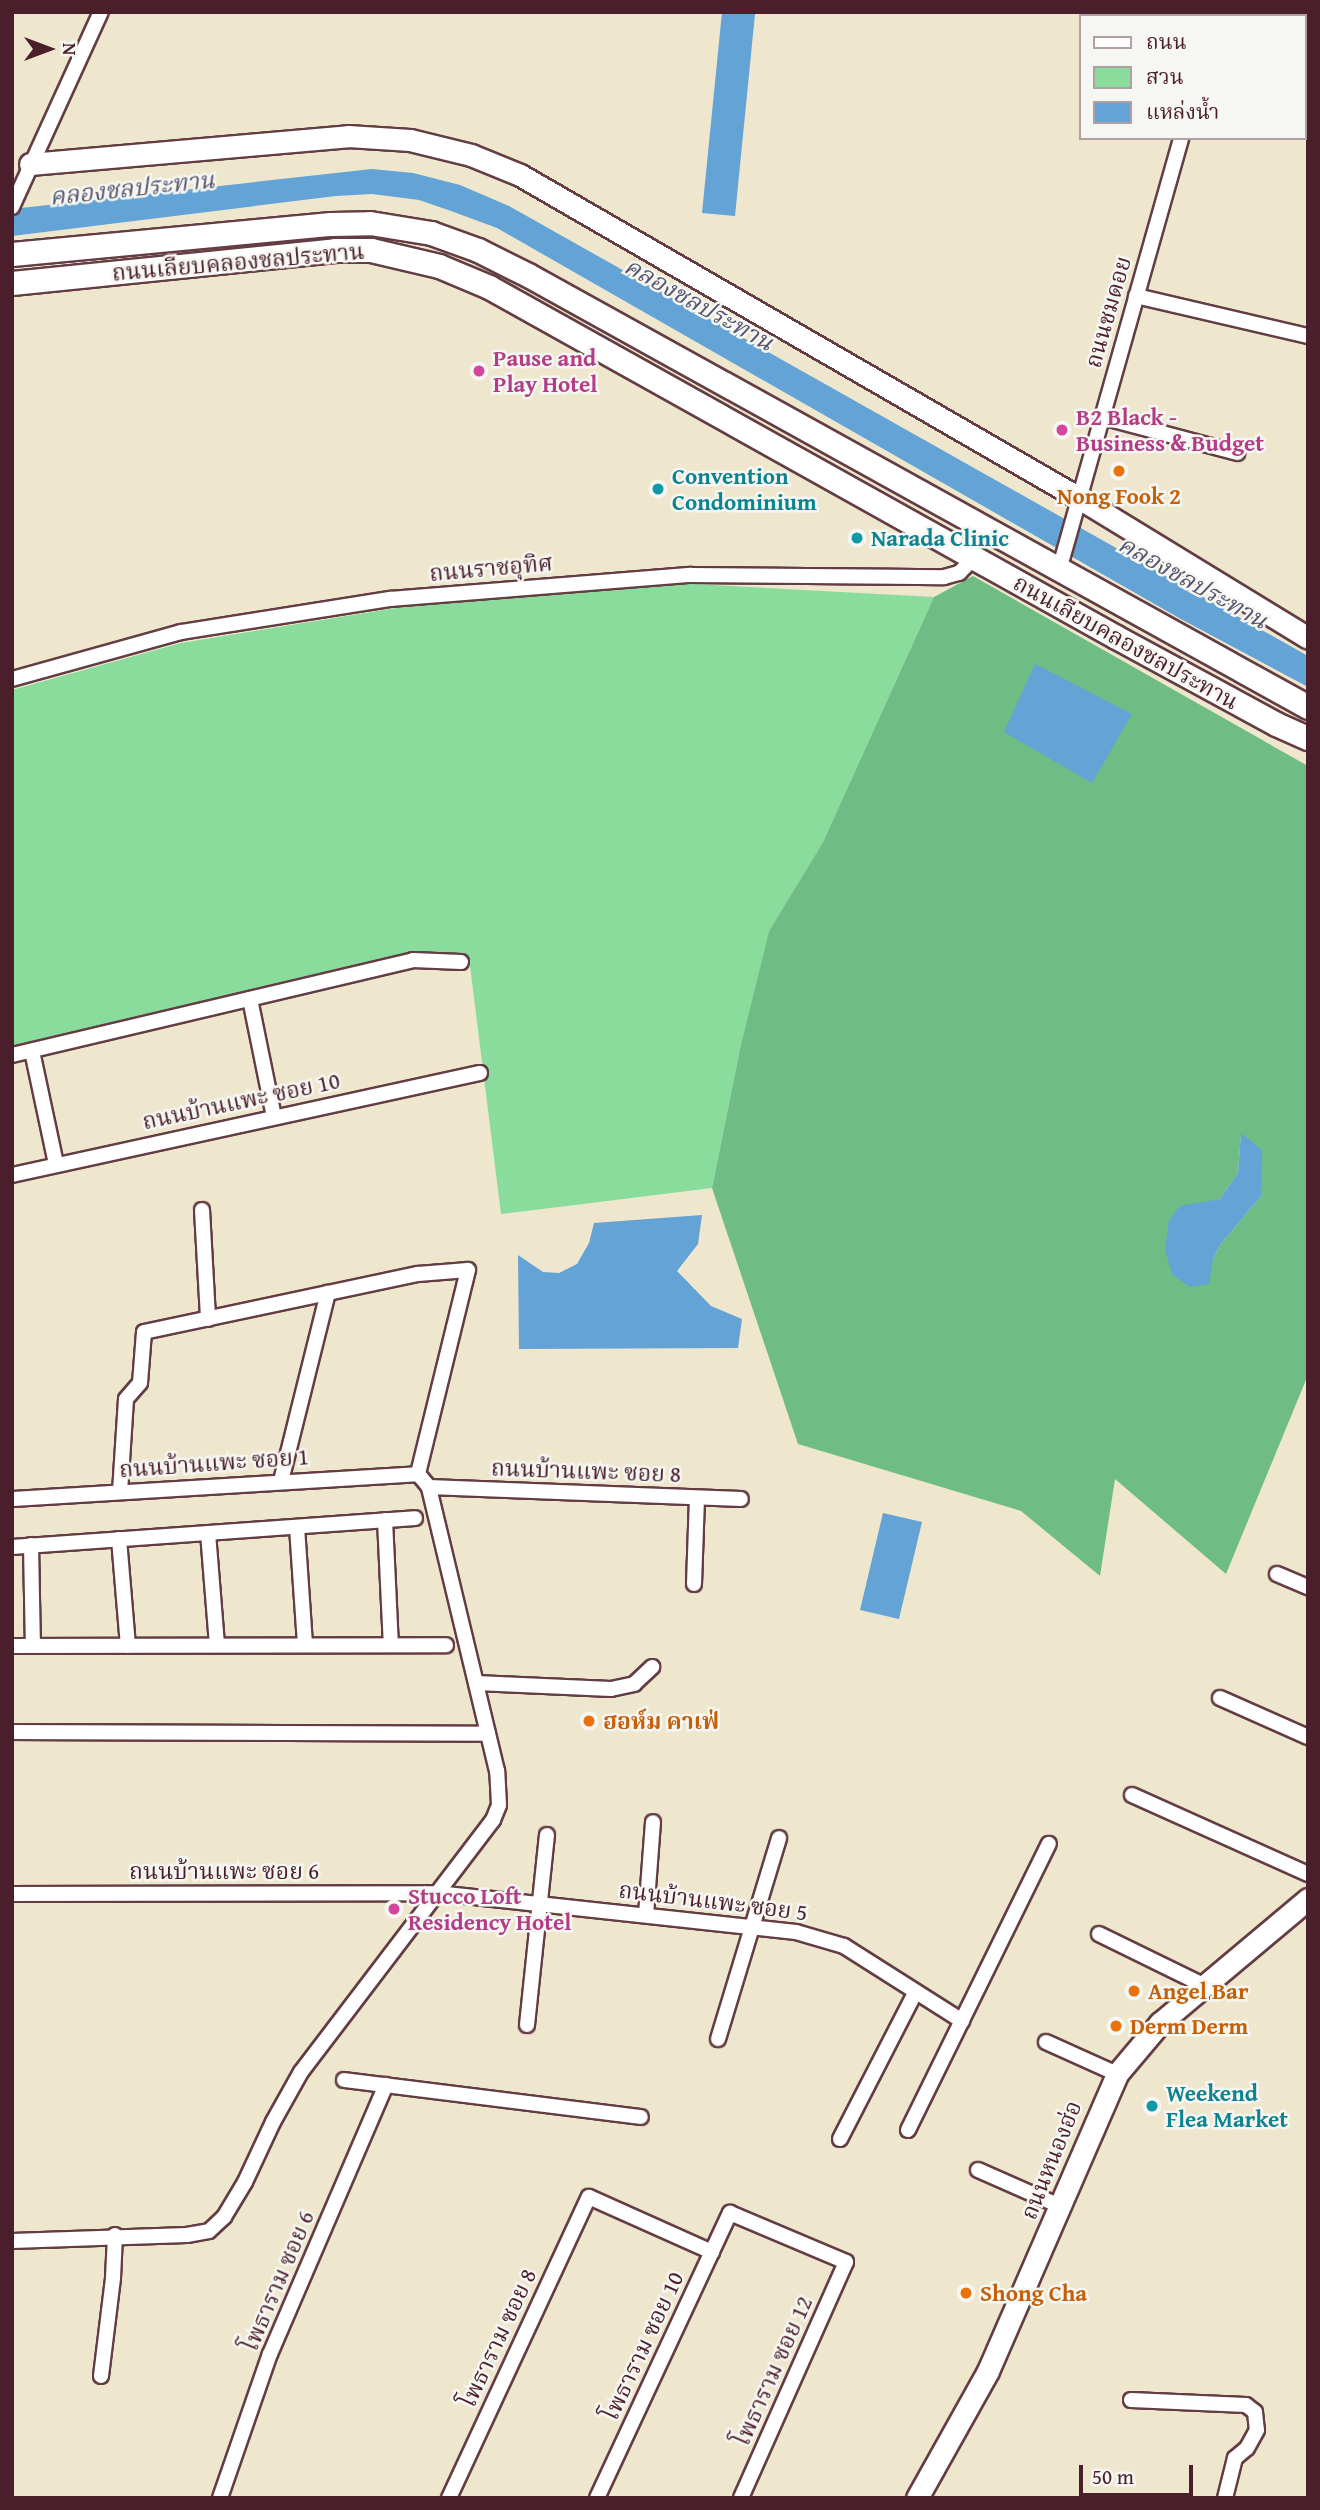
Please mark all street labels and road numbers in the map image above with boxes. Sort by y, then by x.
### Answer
street label: ถนนเลียบคลองชลประทาน [111,237,365,287]
street label: ถนนชมดอย [1079,253,1137,371]
street label: ถนนราชอุทิศ [428,549,554,587]
street label: ถนนเลียบคลองชลประทาน [1009,569,1243,715]
street label: ถนนบ้านแพะ ซอย 10 [140,1067,342,1135]
street label: ถนนบ้านแพะ ซอย 1 [118,1443,310,1483]
street label: ถนนบ้านแพะ ซอย 8 [490,1454,682,1488]
street label: ถนนบ้านแพะ ซอย 6 [129,1857,319,1885]
street label: ถนนบ้านแพะ ซอย 5 [617,1876,809,1926]
street label: ถนนหนองฮ่อ [1015,2097,1087,2223]
street label: โพธาราม ซอย 6 [236,2207,320,2355]
street label: โพธาราม ซอย 8 [454,2264,542,2412]
street label: โพธาราม ซอย 10 [596,2267,690,2425]
street label: โพธาราม ซอย 12 [728,2292,818,2450]

